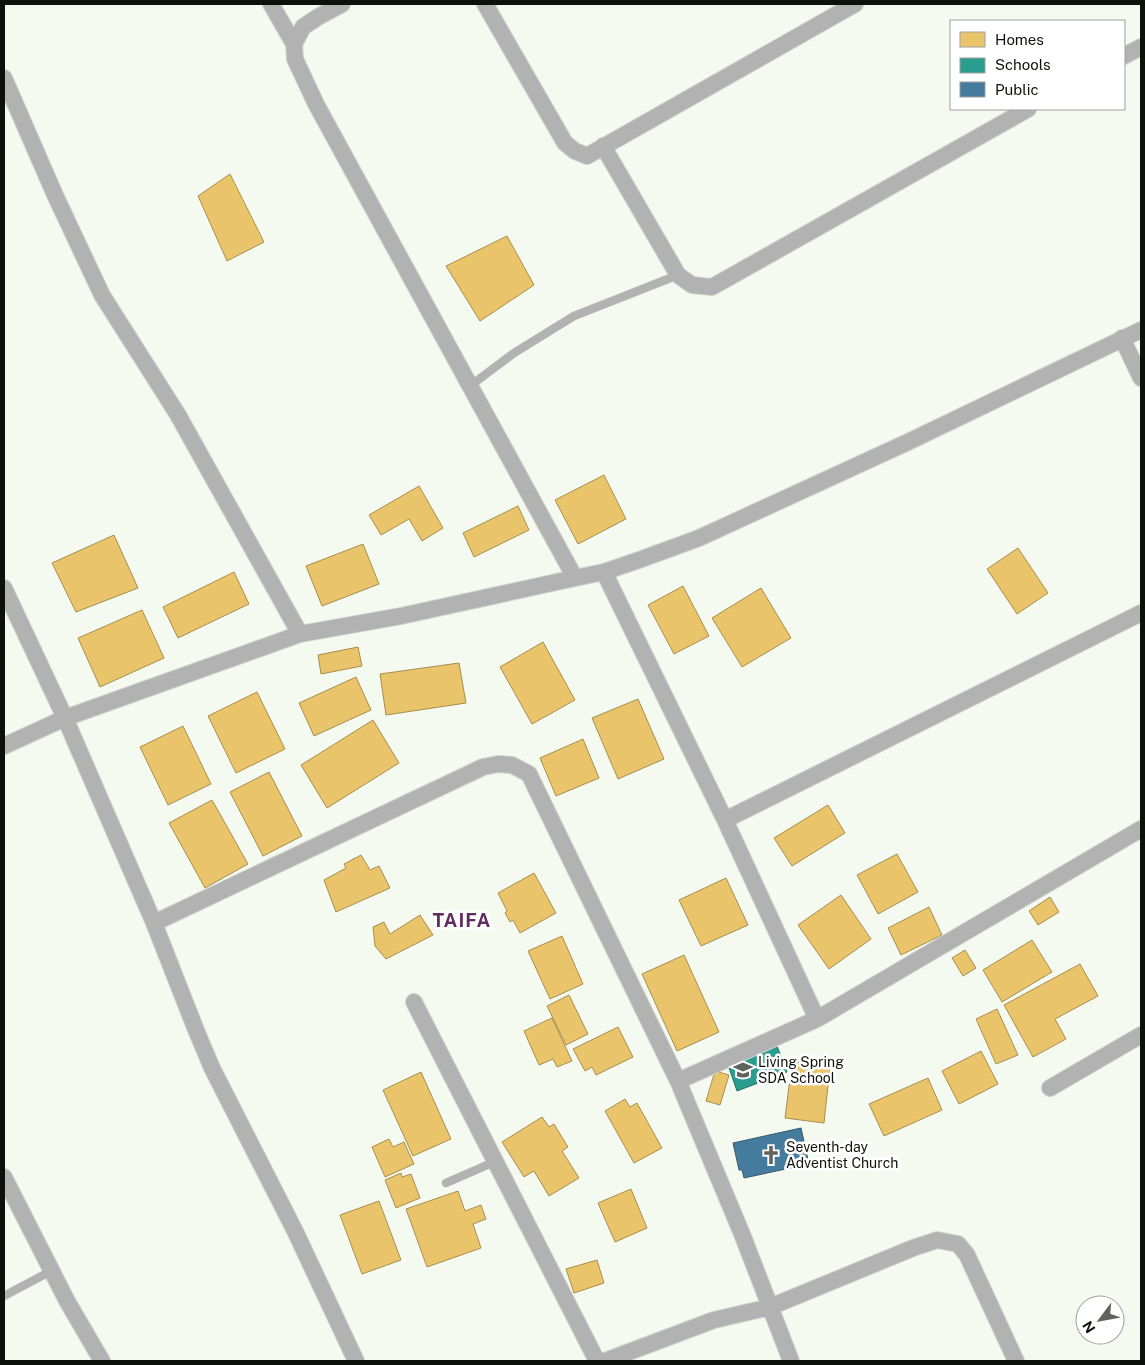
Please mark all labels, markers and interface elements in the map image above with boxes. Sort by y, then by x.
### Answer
legend [950,20,1125,110]
text: Homes [995,31,1044,48]
text: Schools [995,56,1051,73]
text: Public [995,81,1039,98]
district label: TAIFA [433,909,491,931]
place label: Living Spring SDA School [758,1054,844,1086]
school or university icon: Living Spring SDA School [732,1059,754,1081]
place label: Seventh-day Adventist Church [786,1139,898,1171]
church icon: Seventh-day Adventist Church [760,1144,782,1166]
north arrow [1075,1295,1125,1345]
text: N [1079,1318,1099,1336]

